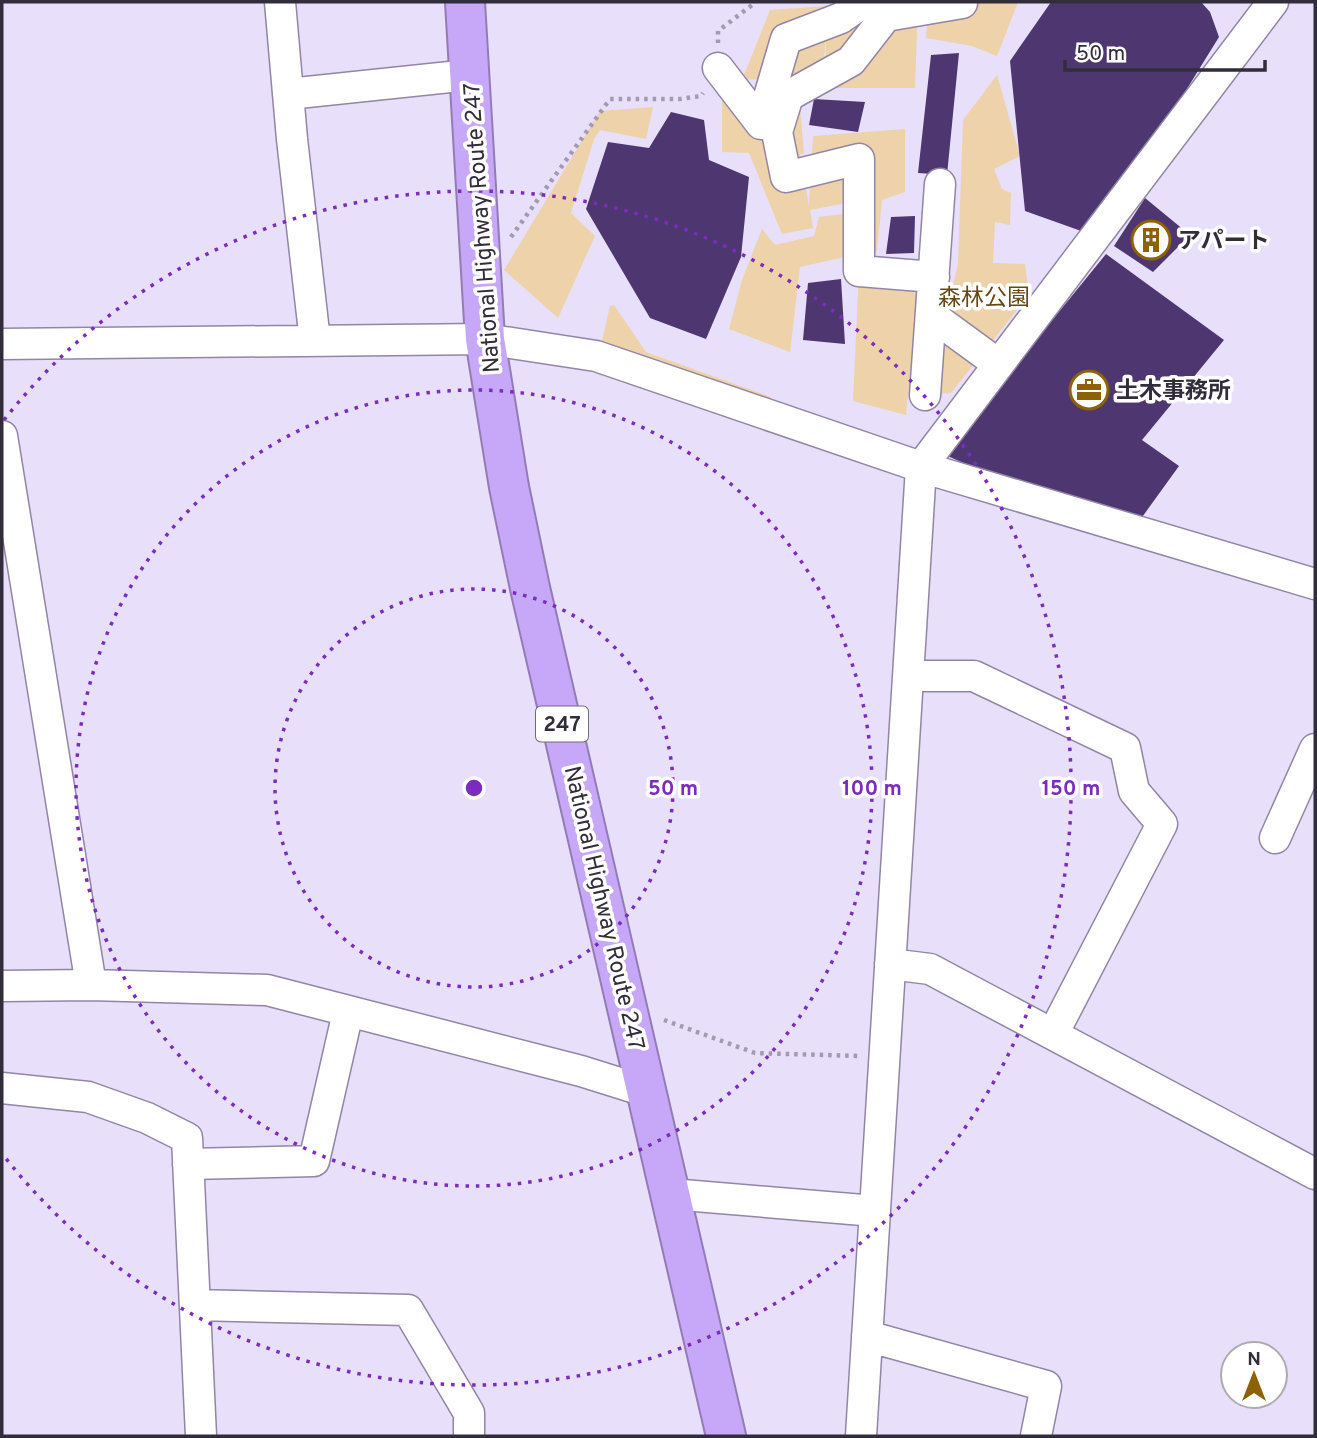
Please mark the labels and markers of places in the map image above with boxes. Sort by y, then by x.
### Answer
building icon: アパート [1130,219,1172,261]
place label: アパート [1178,228,1270,257]
office icon: 土木事務所 [1068,369,1110,411]
place label: 土木事務所 [1116,378,1231,407]
centre of rings [462,776,486,800]

